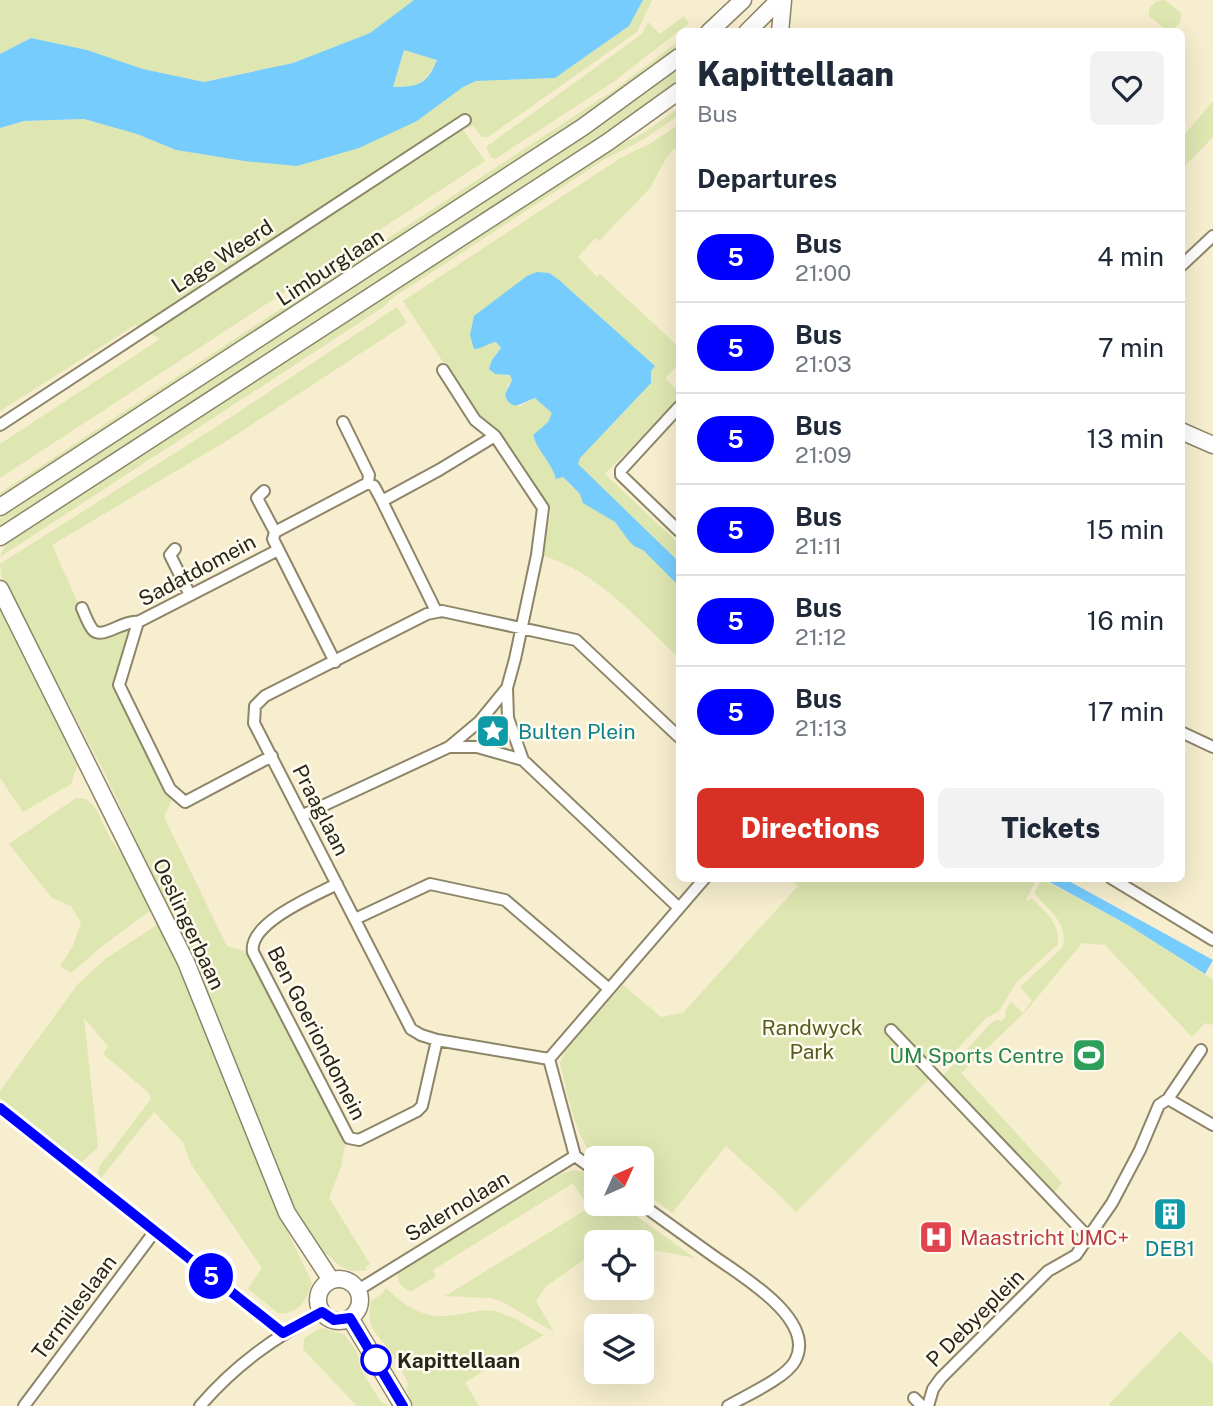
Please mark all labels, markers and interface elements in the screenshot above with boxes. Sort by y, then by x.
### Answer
button: heart [1090,51,1164,125]
text: Kapittellaan [697,55,894,93]
text: Bus [697,100,737,127]
text: Departures [697,163,837,194]
street label: Lage Weerd [167,214,277,298]
street label: Limburglaan [272,223,388,311]
text: Bus [795,228,842,259]
text: 4 min [1097,241,1164,272]
text: 5 [727,243,744,271]
text: 21:00 [795,259,851,286]
text: Bus [795,319,842,350]
text: 7 min [1098,332,1164,363]
text: 5 [727,334,744,362]
text: 21:03 [795,350,852,377]
text: Bus [795,410,842,441]
text: 13 min [1087,423,1164,454]
text: 5 [727,425,744,453]
text: 21:09 [795,441,852,468]
text: Bus [795,501,842,532]
text: 15 min [1086,514,1164,545]
text: 5 [727,516,744,544]
street label: Sadatdomein [134,529,260,611]
text: 21:11 [795,532,842,559]
text: Bus [795,592,842,623]
text: 16 min [1087,605,1164,636]
text: 5 [727,607,744,635]
text: 21:12 [795,623,846,650]
text: Bus [795,683,842,714]
text: 17 min [1087,696,1164,727]
text: 5 [727,698,744,726]
place icon: Bulten Plein [474,712,512,750]
text: 21:13 [795,714,847,741]
place label: Bulten Plein [518,719,636,744]
street label: Praaglaan [287,760,355,860]
button: Directions [697,788,924,868]
button: Tickets [938,788,1164,868]
street label: Oeslingerbaan [148,854,230,994]
street label: Ben Goeriondomein [262,942,372,1124]
park label: Randwyck Park [762,1015,863,1064]
sports icon: UM Sports Centre [1070,1036,1108,1074]
place label: UM Sports Centre [889,1043,1064,1068]
north arrow [584,1146,654,1216]
map controls [584,1146,654,1384]
street label: Salernolaan [400,1165,514,1247]
building icon: DEB1 [1151,1195,1189,1233]
hospital icon: Maastricht UMC+ [917,1218,955,1256]
place label: Maastricht UMC+ [960,1225,1129,1250]
button: locate [584,1230,654,1300]
place label: DEB1 [1145,1236,1195,1261]
street label: Termileslaan [27,1250,121,1364]
line badge: 5 [188,1253,234,1299]
text: 5 [203,1262,219,1290]
street label: P Debyeplein [921,1264,1029,1372]
button: layers [584,1314,654,1384]
marker: Kapittellaan [361,1345,391,1375]
place label: Kapittellaan [397,1348,520,1373]

